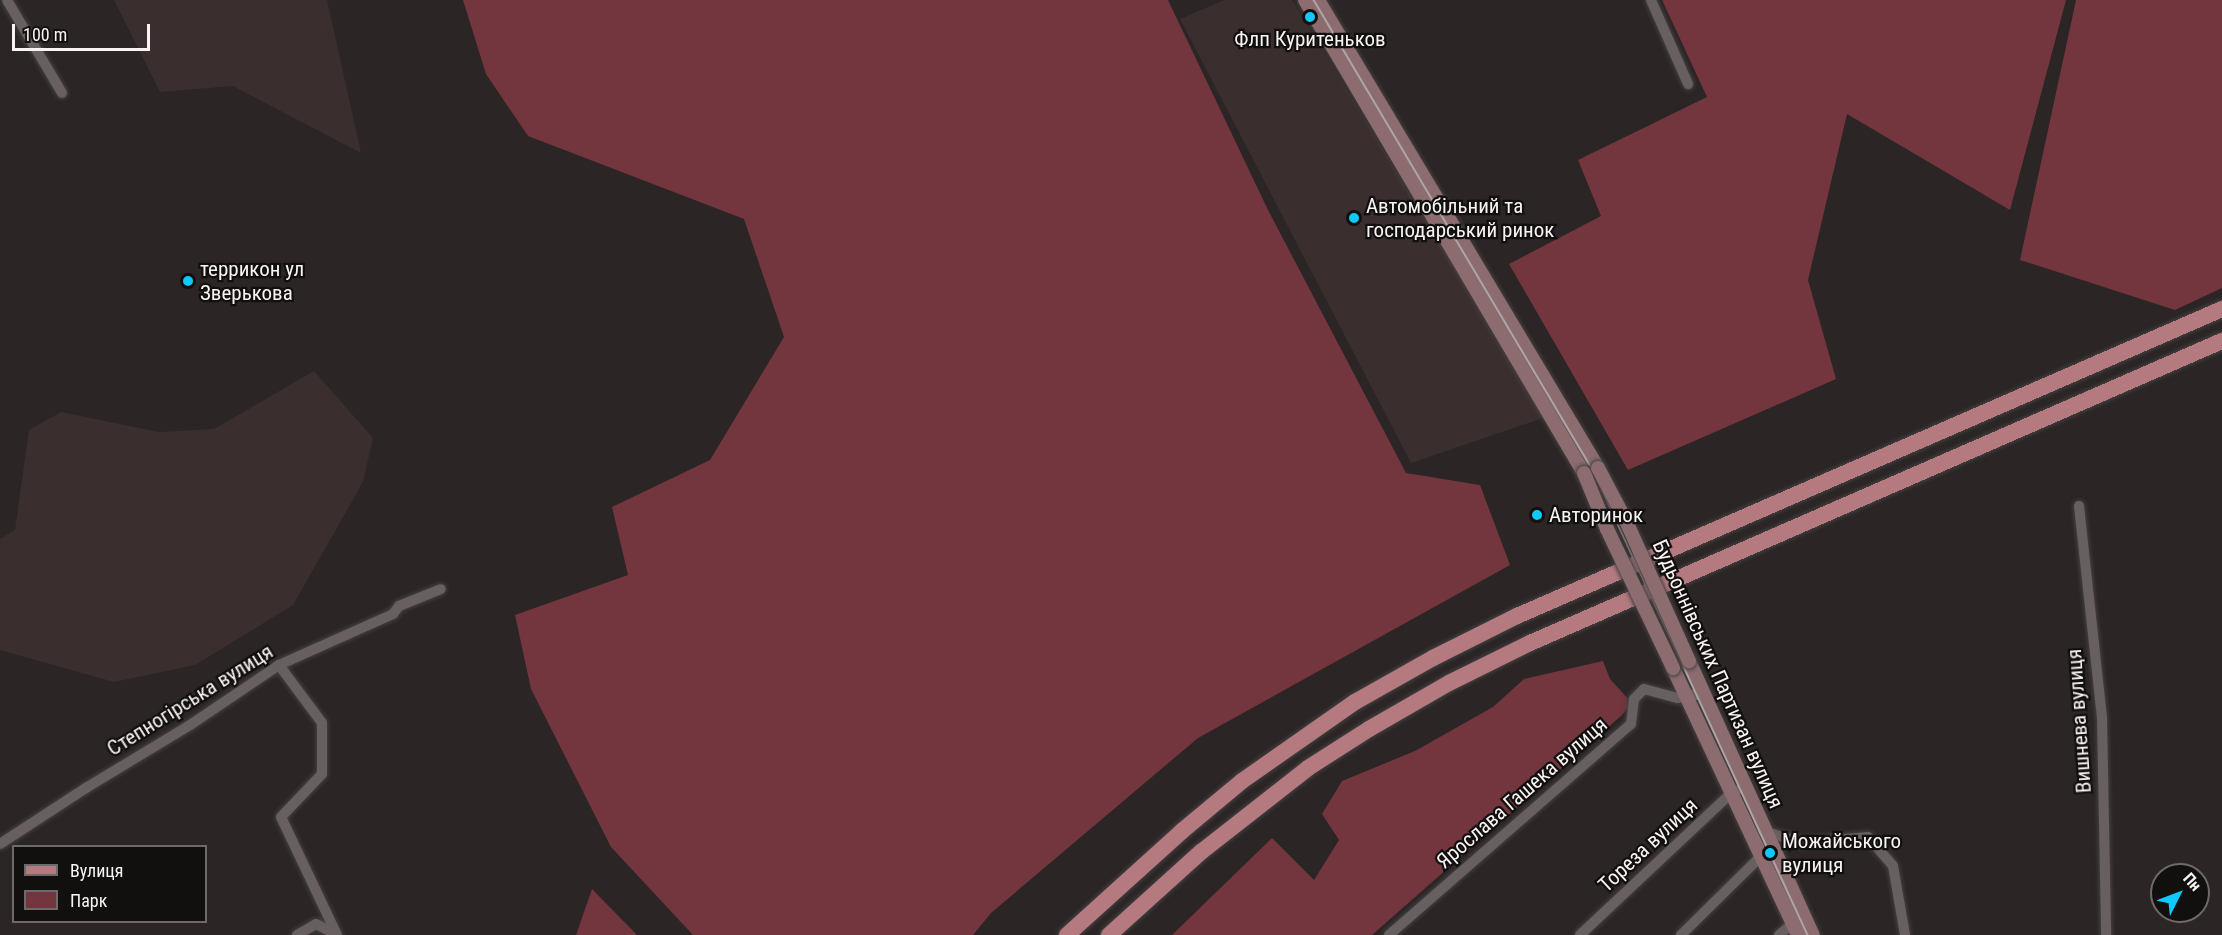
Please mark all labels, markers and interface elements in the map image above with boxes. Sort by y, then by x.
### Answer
marker: Флп Куритеньков [1303,10,1317,24]
scale bar [15,12,153,50]
text: 100 m [23,24,67,45]
place label: Флп Куритеньков [1234,26,1386,52]
place label: Автомобільний та господарський ринок [1366,193,1554,243]
marker: Автомобільний та господарський ринок [1347,211,1361,225]
place label: террикон ул Зверькова [200,256,304,306]
marker: террикон ул Зверькова [181,274,195,288]
place label: Авторинок [1549,502,1643,528]
marker: Авторинок [1530,508,1544,522]
street label: Будьоннівських Партизан вулиця [1647,536,1789,812]
street label: Степногірська вулиця [102,639,278,761]
street label: Вишнева вулиця [2061,648,2097,794]
street label: Ярослава Гашека вулиця [1432,712,1612,874]
street label: Тореза вулиця [1593,793,1703,897]
place label: Можайського вулиця [1782,828,1901,878]
legend [12,845,207,923]
marker: Можайського вулиця [1763,846,1777,860]
text: Вулиця [70,860,124,881]
north arrow [2150,863,2210,923]
text: Пн [2179,869,2205,895]
text: Парк [70,890,107,911]

